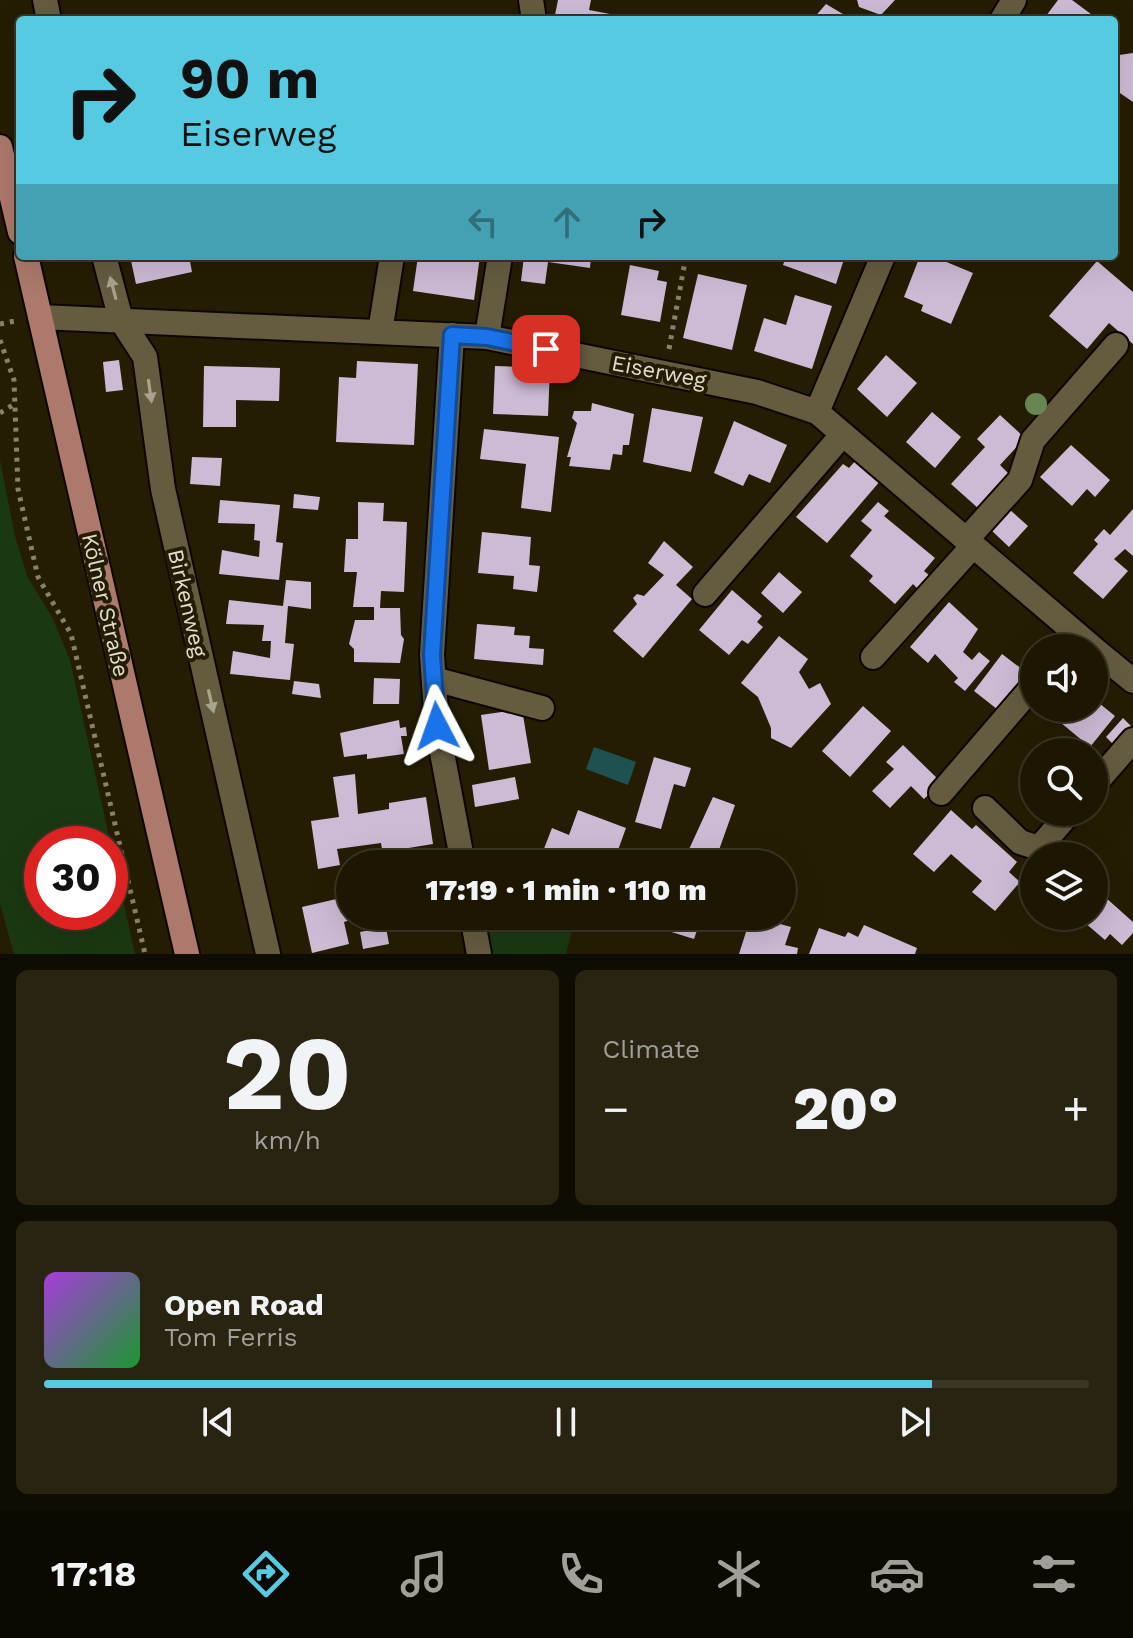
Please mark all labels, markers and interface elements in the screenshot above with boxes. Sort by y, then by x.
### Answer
text: 90 m [180,46,319,112]
icon: right [48,48,152,152]
text: Eiserweg [180,113,336,155]
icon: left [461,200,505,244]
icon: ahead [545,200,589,244]
icon: right [629,200,673,244]
one-way arrow [106,276,118,301]
pin [512,315,580,383]
icon: arrive [524,327,568,371]
street label: Eiserweg [610,350,708,393]
one-way arrow [143,379,156,404]
street label: Kölner Straße [77,531,134,679]
street label: Birkenweg [163,547,212,660]
map controls [1020,634,1108,930]
button: sound [1020,634,1108,722]
position arrow [395,684,479,768]
one-way arrow [205,688,218,713]
button: search [1020,738,1108,826]
speed limit sign: 30 [24,826,128,930]
button: layers [1020,842,1108,930]
text: 17:19 · 1 min · 110 m [425,872,707,907]
text: 20 [223,1012,352,1134]
text: Climate [603,1034,700,1064]
text: 20° [793,1073,899,1144]
text: − [603,1083,629,1135]
text: + [1062,1083,1089,1135]
text: km/h [254,1125,321,1155]
text: Open Road [164,1287,324,1322]
text: Tom Ferris [164,1322,297,1352]
icon: previous [196,1400,240,1444]
icon: pause [544,1400,588,1444]
icon: next [893,1400,937,1444]
icon: directions [238,1546,294,1602]
icon: music [396,1546,452,1602]
icon: phone [553,1546,609,1602]
icon: climate [711,1546,767,1602]
icon: car [869,1546,925,1602]
icon: filters [1026,1546,1082,1602]
text: 17:18 [51,1553,137,1595]

